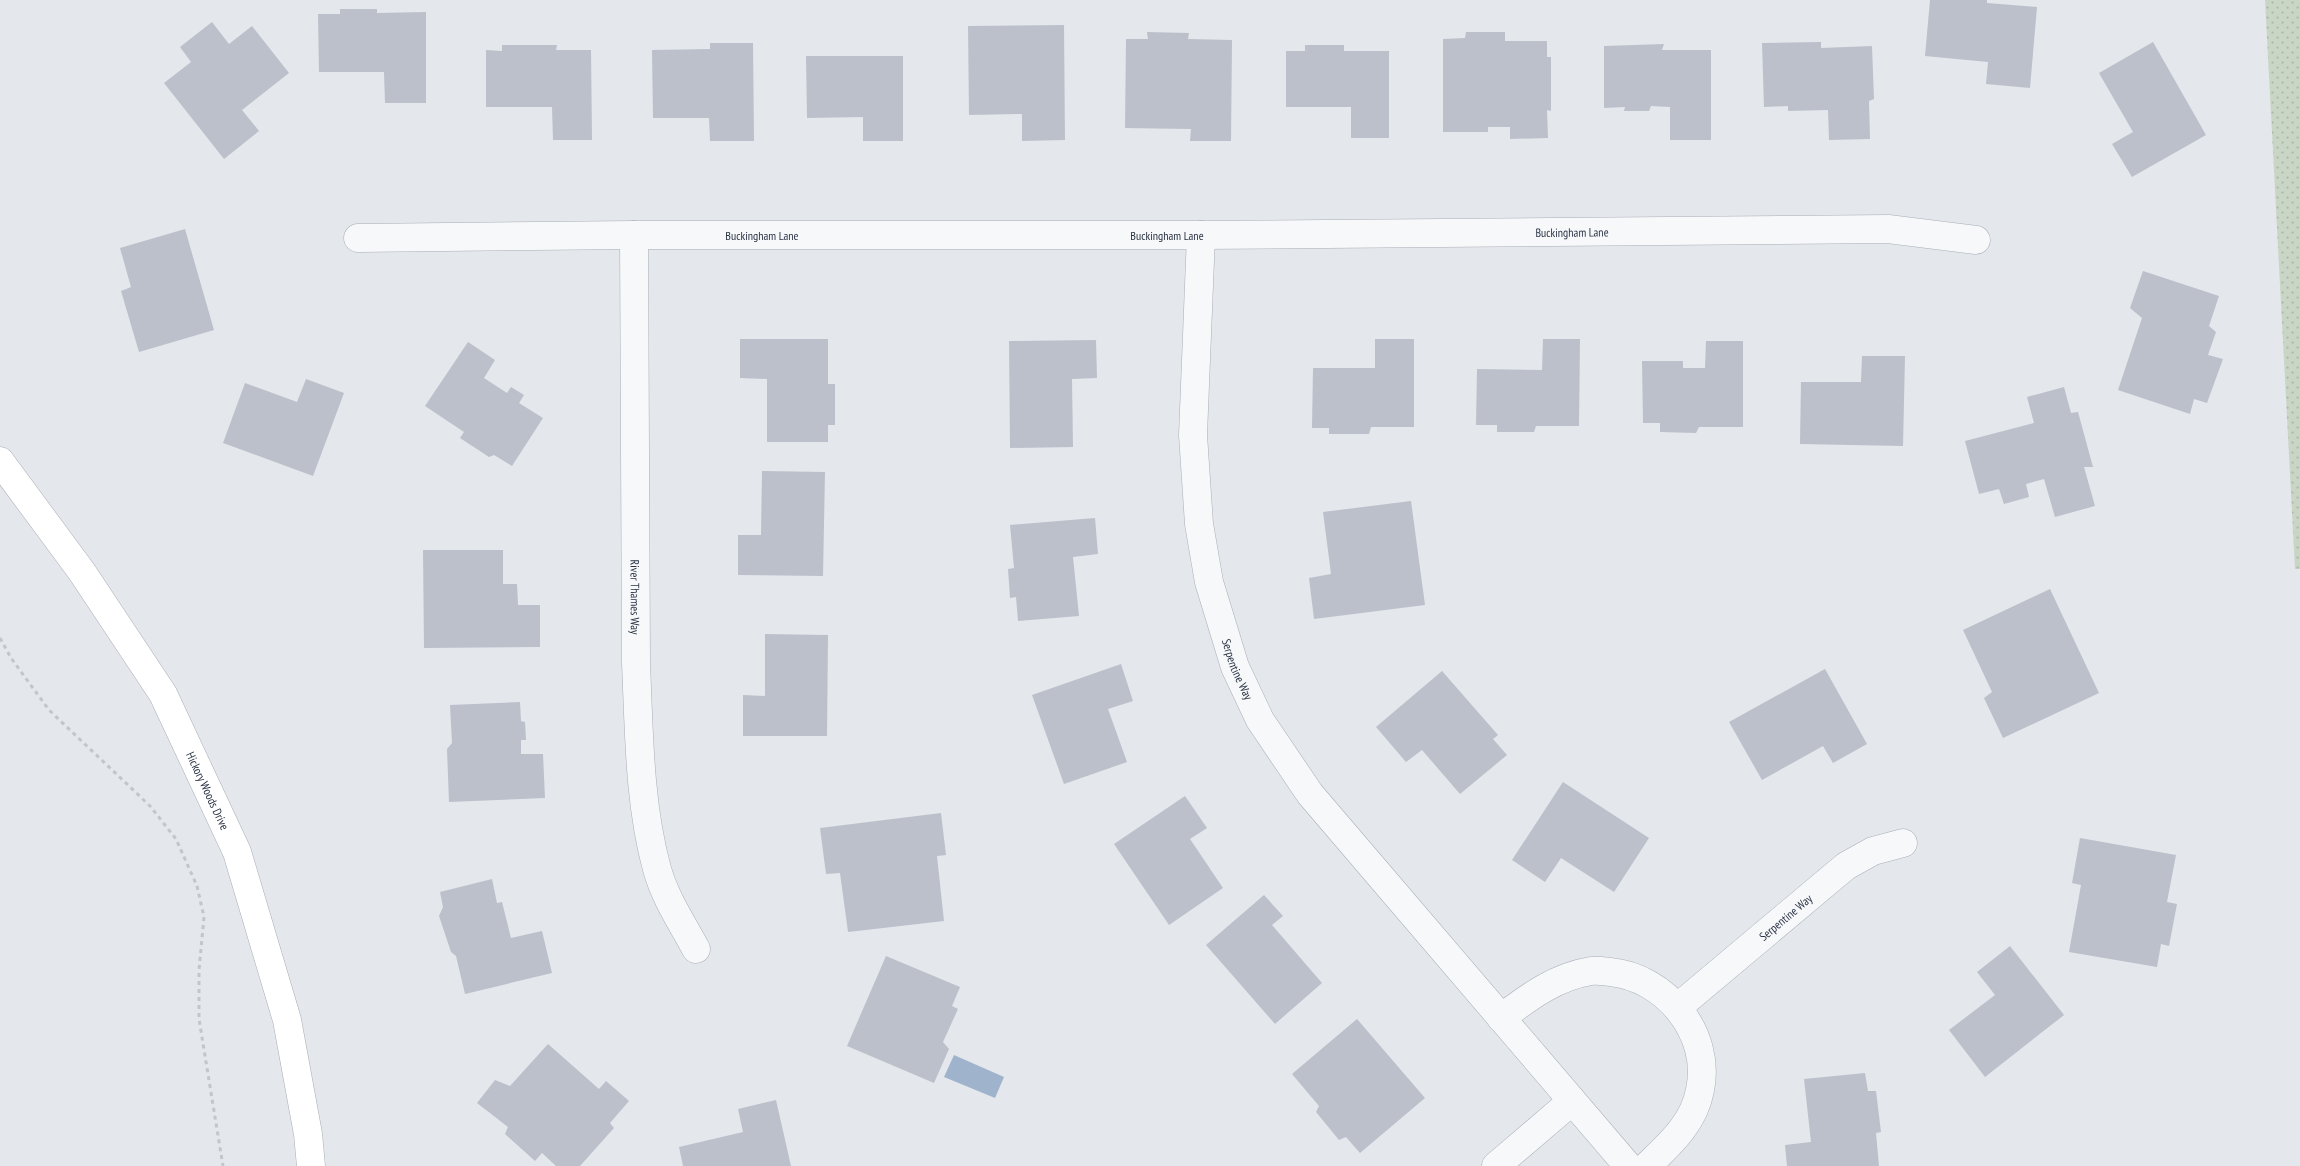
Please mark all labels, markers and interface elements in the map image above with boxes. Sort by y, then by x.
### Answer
street label: Buckingham Lane [1535,224,1609,240]
street label: Buckingham Lane [1130,227,1204,243]
street label: Buckingham Lane [725,228,799,243]
street label: River Thames Way [628,559,643,635]
street label: Serpentine Way [1219,637,1257,702]
street label: Hickory Woods Drive [183,749,233,832]
street label: Serpentine Way [1756,890,1815,943]

